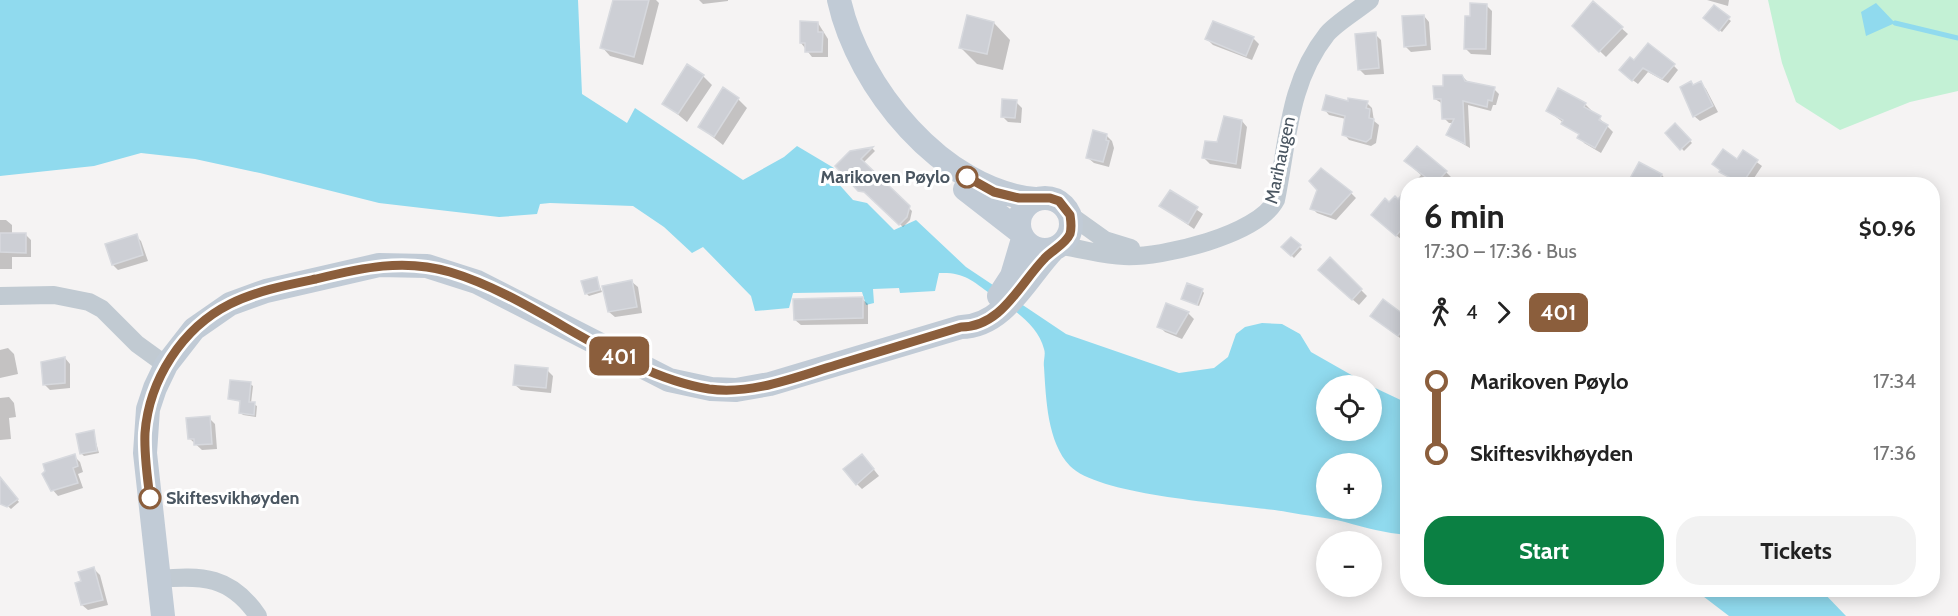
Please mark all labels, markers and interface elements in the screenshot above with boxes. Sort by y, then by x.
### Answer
street label: Marihaugen [1260,114,1300,206]
place label: Marikoven Pøylo [820,166,950,188]
marker: Marikoven Pøylo [956,166,978,188]
text: 6 min [1424,196,1505,236]
text: $0.96 [1859,215,1916,242]
text: 17:30 – 17:36 · Bus [1424,239,1577,263]
icon: walk [1424,296,1457,329]
icon: forward [1487,296,1520,329]
text: 4 [1466,300,1478,324]
text: 401 [1541,300,1576,325]
line badge: 401 [584,336,654,376]
text: 401 [601,344,637,369]
text: Marikoven Pøylo [1470,368,1629,395]
text: 17:34 [1873,369,1916,393]
map controls [1316,375,1382,597]
button: locate [1316,375,1382,441]
text: Skiftesvikhøyden [1470,440,1633,467]
text: 17:36 [1873,441,1916,465]
button: + [1316,453,1382,519]
marker: Skiftesvikhøyden [139,487,161,509]
place label: Skiftesvikhøyden [166,487,299,509]
button: Start [1424,516,1664,585]
button: Tickets [1676,516,1916,585]
button: − [1316,531,1382,597]

